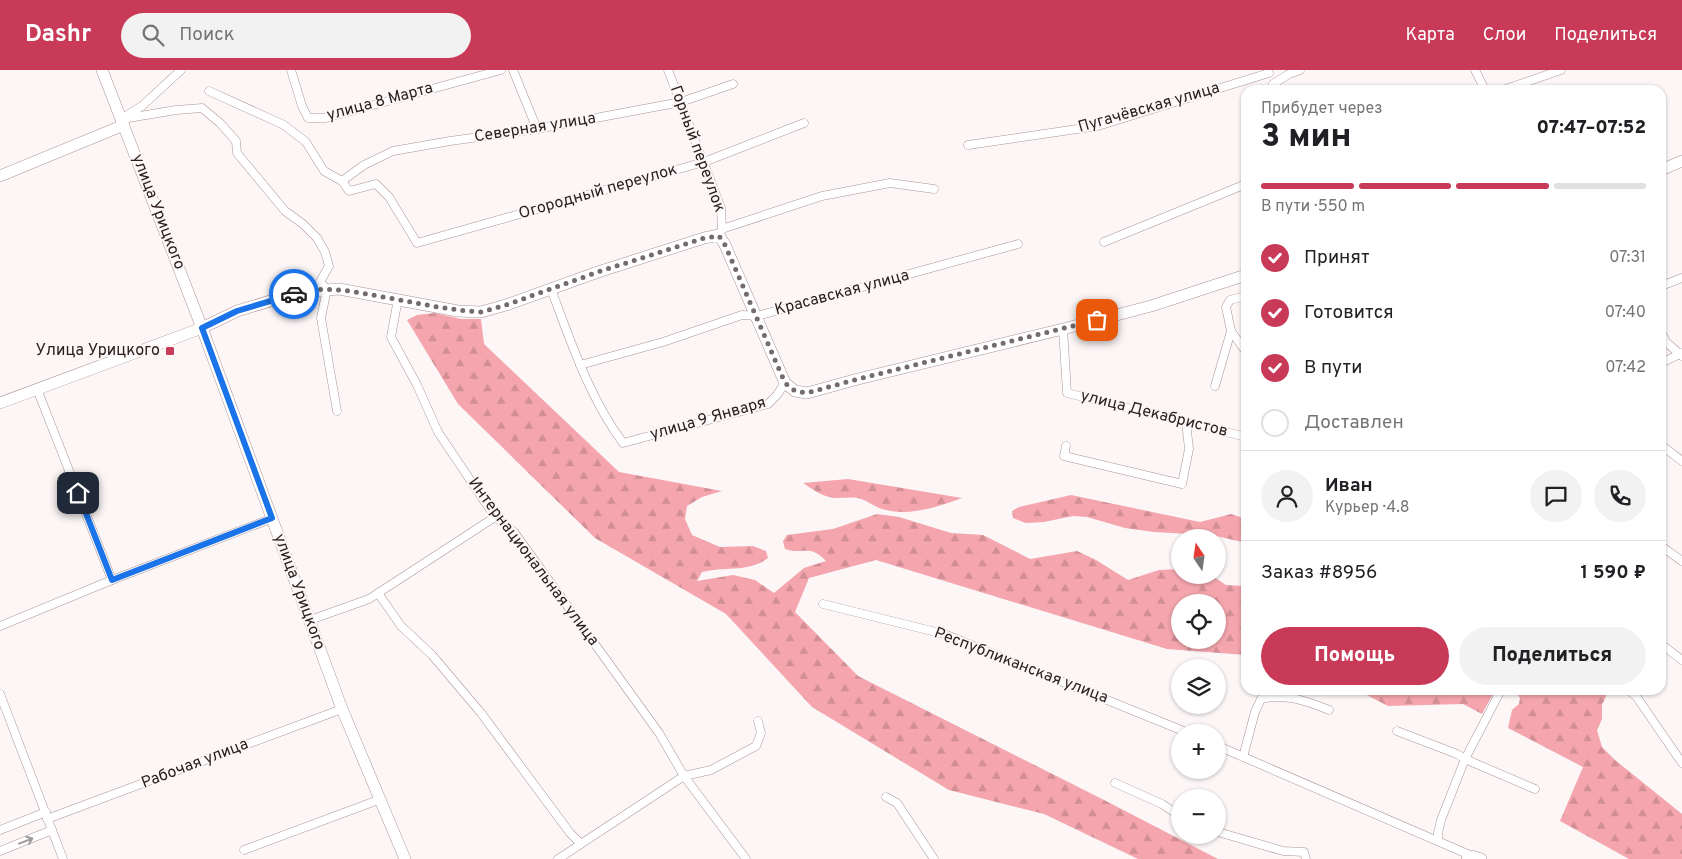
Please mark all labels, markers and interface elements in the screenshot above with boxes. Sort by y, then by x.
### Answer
search box [121,13,471,58]
text: Dashr [25,20,91,50]
icon: search [139,21,167,49]
text: Поиск [179,23,235,47]
text: Карта [1405,24,1455,47]
text: Слои [1483,24,1526,47]
text: Поделиться [1554,24,1657,47]
street label: улица 8 Марта [325,78,435,126]
street label: Пугачёвская улица [1076,78,1222,138]
street label: Горный переулок [665,83,729,215]
text: Прибудет через [1261,99,1383,119]
street label: Северная улица [473,109,597,147]
text: 07:47–07:52 [1536,116,1646,140]
text: 3 мин [1261,118,1352,158]
street label: улица Урицкого [127,151,189,273]
street label: Огородный переулок [516,160,680,224]
text: В пути · 550 m [1261,197,1365,217]
icon: check [1261,244,1289,272]
text: Принят [1304,246,1370,270]
text: 07:31 [1609,248,1646,268]
street label: Красавская улица [773,265,911,321]
courier [269,269,319,319]
icon: car [280,280,308,308]
pin [1076,299,1118,341]
icon: check [1261,299,1289,327]
text: Готовится [1304,301,1394,325]
text: 07:40 [1605,303,1646,323]
icon: bag [1083,306,1111,334]
place label: Улица Урицкого [36,341,160,361]
marker: Улица Урицкого [164,345,176,357]
icon: check [1261,354,1289,382]
text: В пути [1304,356,1362,380]
text: 07:42 [1605,358,1646,378]
street label: улица Декабристов [1078,386,1230,442]
street label: улица 9 Января [648,393,768,445]
text: Доставлен [1304,411,1404,435]
button: person [1261,470,1313,522]
button: chat [1530,470,1582,522]
button: phone [1594,470,1646,522]
pin [57,472,99,514]
street label: Интернациональная улица [463,474,603,650]
text: Иван [1325,474,1373,498]
icon: home [64,479,92,507]
text: Курьер · 4.8 [1325,498,1410,518]
north arrow [1171,529,1226,584]
map controls [1171,529,1226,844]
street label: улица Урицкого [269,531,329,653]
text: Заказ #8956 [1261,561,1377,585]
text: 1 590 ₽ [1581,561,1646,585]
button: locate [1171,594,1226,649]
street label: Республиканская улица [931,624,1111,708]
button: Помощь [1261,627,1449,685]
button: Поделиться [1459,627,1646,685]
button: layers [1171,659,1226,714]
button: + [1171,724,1226,779]
street label: Рабочая улица [139,734,251,794]
button: − [1171,789,1226,844]
one-way arrow [18,835,33,845]

